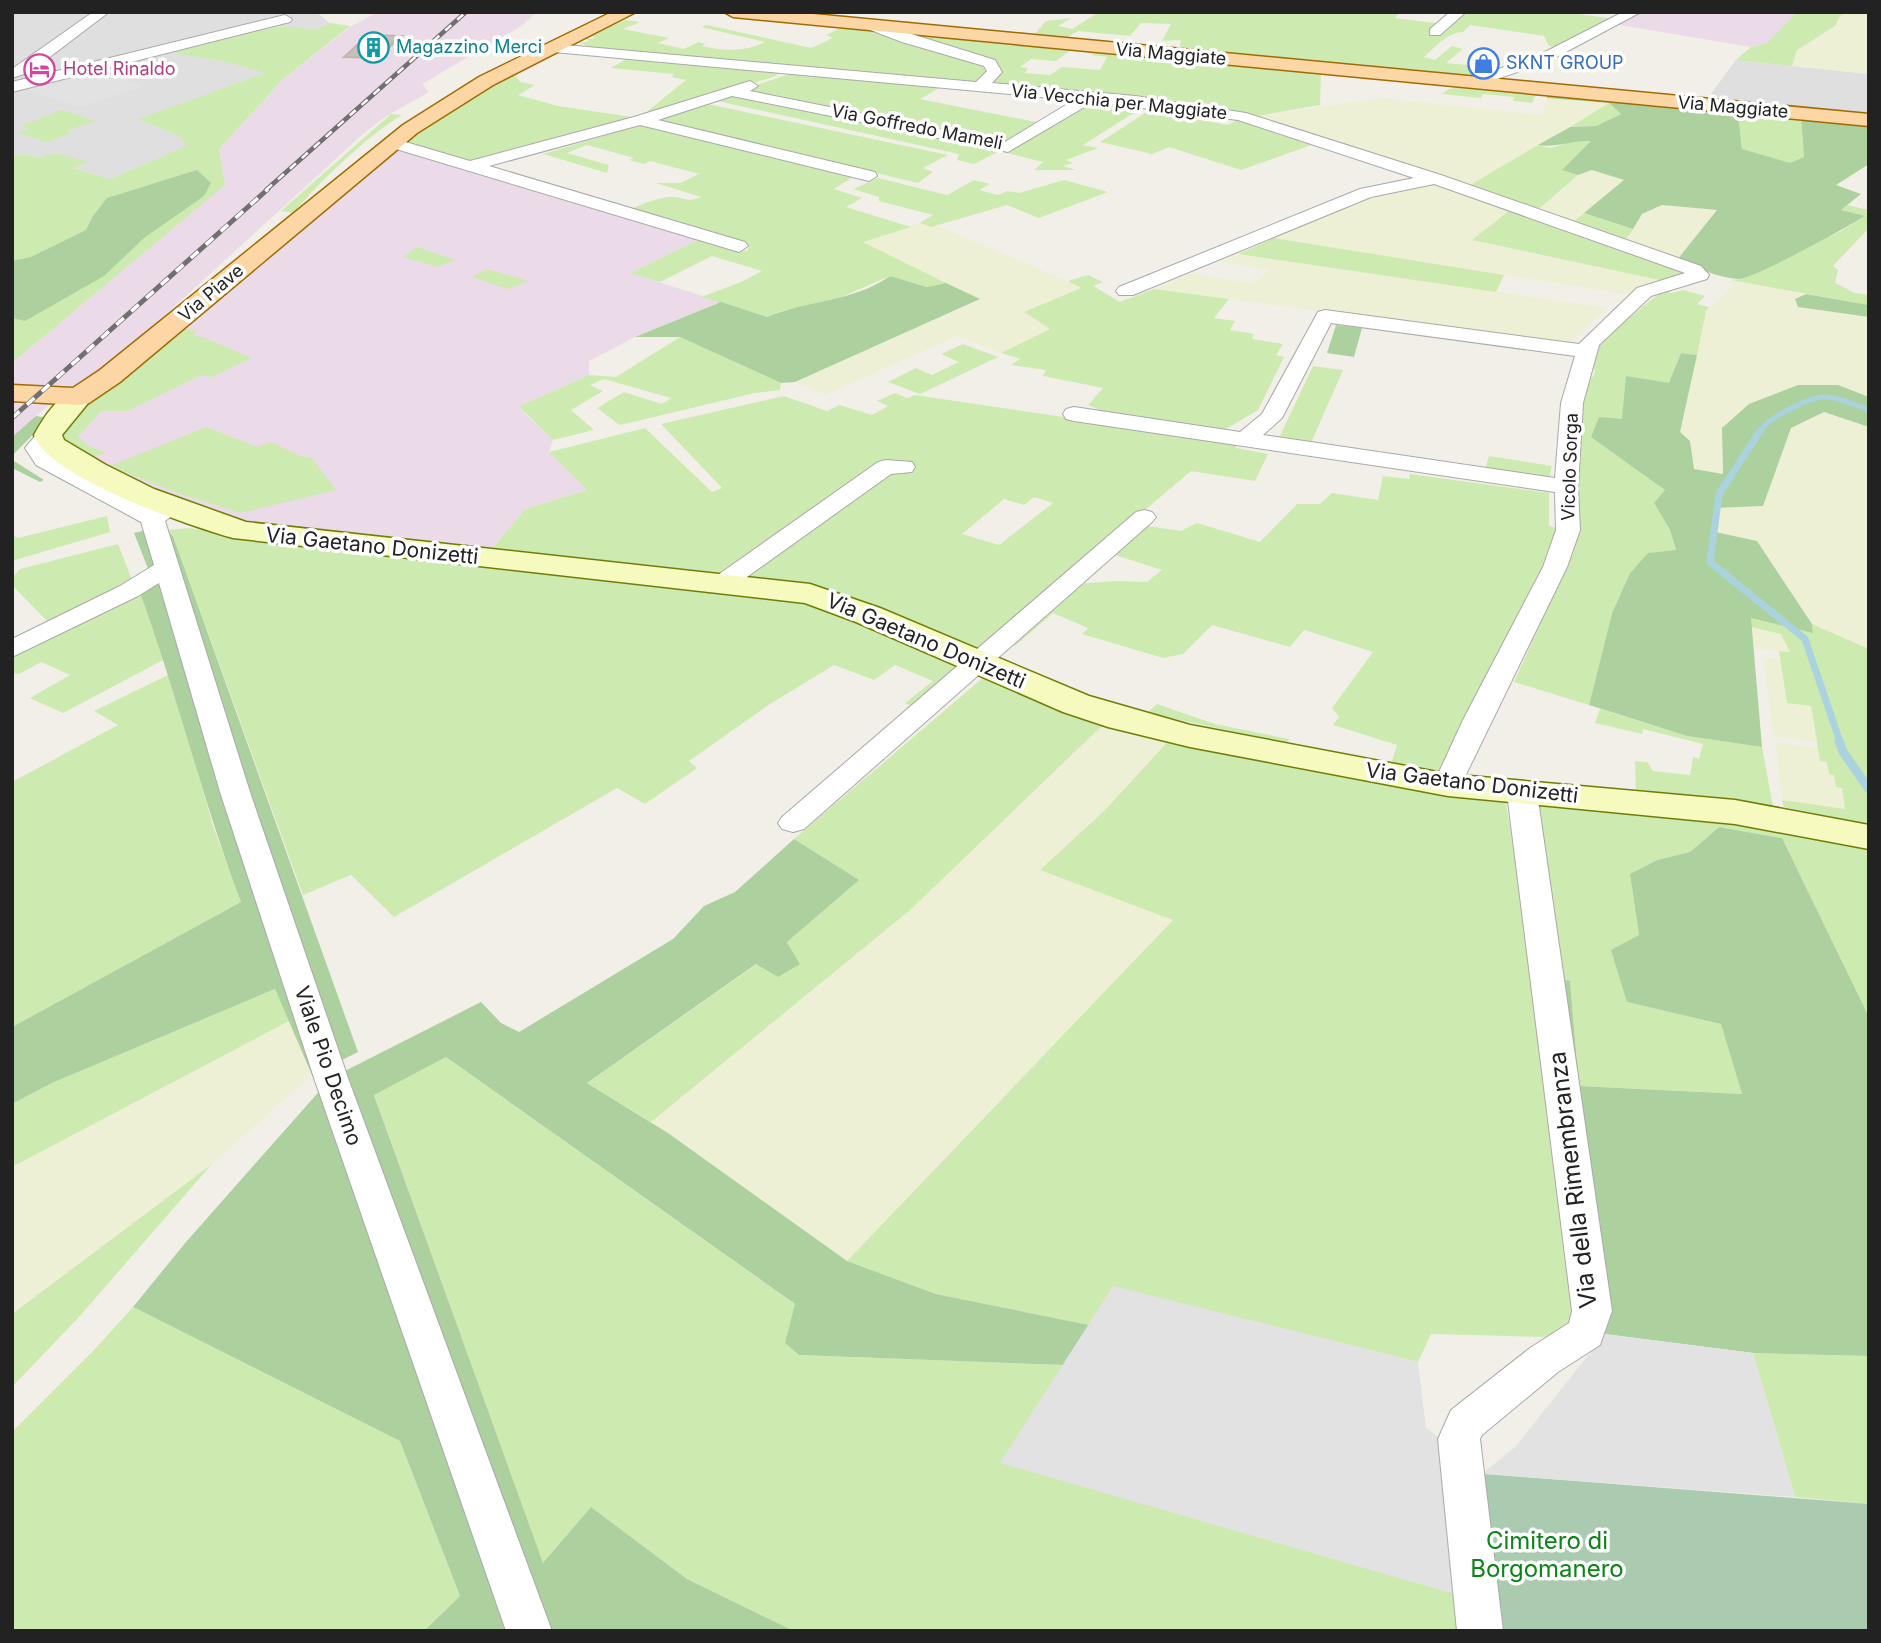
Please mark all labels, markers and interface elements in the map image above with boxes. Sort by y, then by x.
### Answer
building icon: Magazzino Merci [356,30,390,64]
place label: Magazzino Merci [396,36,542,57]
street label: Via Maggiate [1115,38,1227,69]
shop icon: SKNT GROUP [1466,46,1500,80]
hotel icon: Hotel Rinaldo [23,52,57,86]
place label: SKNT GROUP [1506,52,1624,73]
place label: Hotel Rinaldo [63,58,176,79]
street label: Via Vecchia per Maggiate [1010,80,1228,123]
street label: Via Maggiate [1677,91,1789,122]
street label: Via Goffredo Mameli [830,100,1005,153]
street label: Via Piave [174,260,247,326]
street label: Vicolo Sorga [1557,413,1582,521]
street label: Via Gaetano Donizetti [264,522,480,569]
street label: Via Gaetano Donizetti [823,587,1029,694]
street label: Via Gaetano Donizetti [1364,757,1580,808]
street label: Viale Pio Decimo [289,983,367,1149]
street label: Via della Rimembranza [1542,1050,1603,1310]
park label: Cimitero di Borgomanero [1470,1526,1624,1583]

